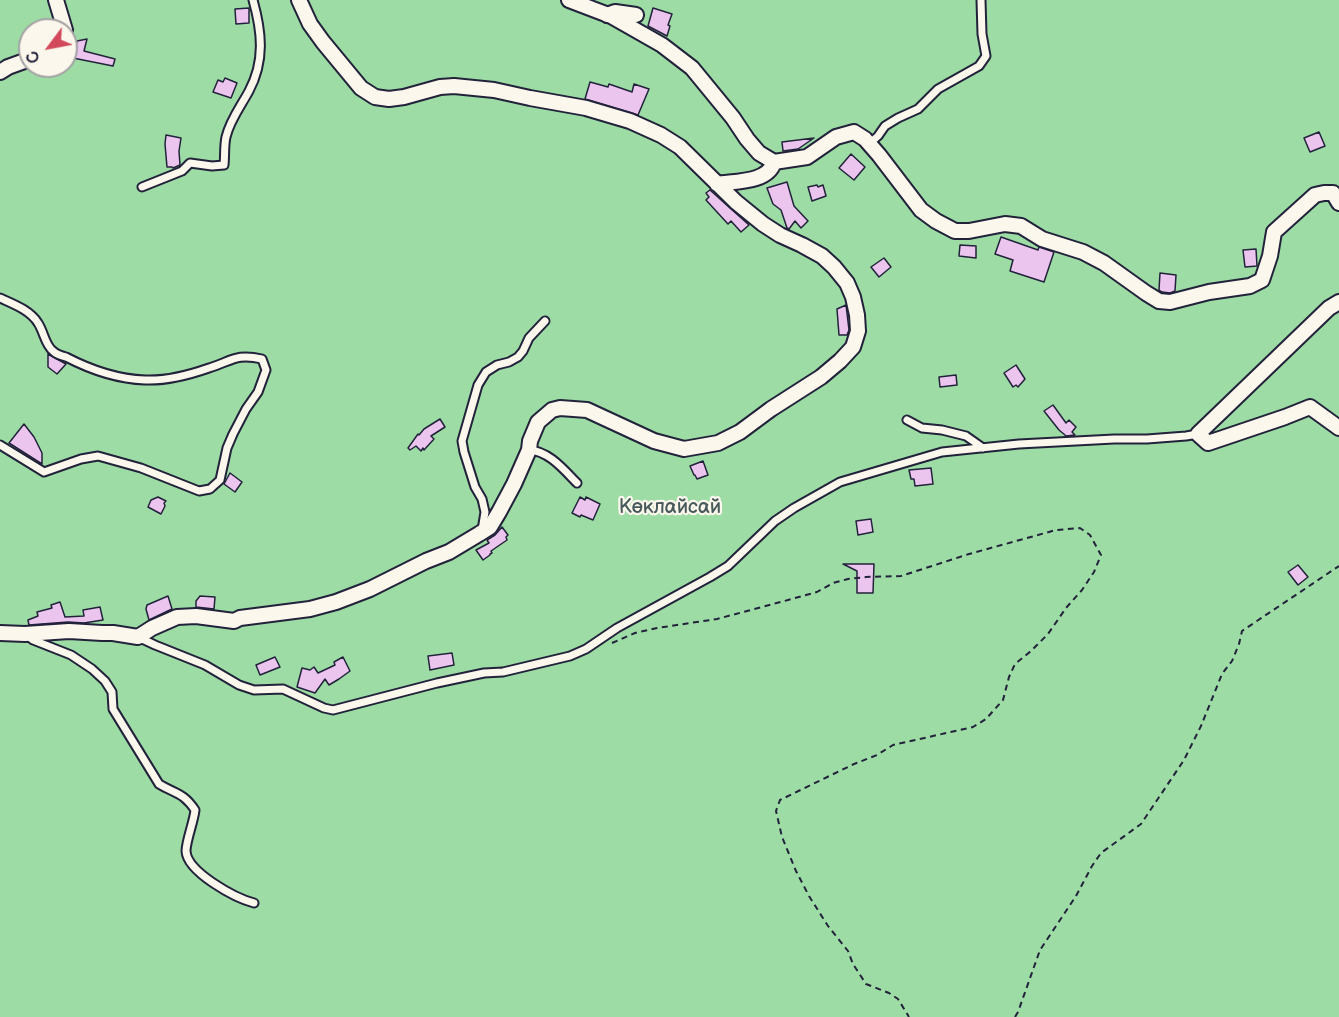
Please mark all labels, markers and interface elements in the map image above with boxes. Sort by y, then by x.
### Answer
north arrow [18,18,78,78]
text: С [23,47,45,66]
park label: Көклайсай [619,496,721,520]

